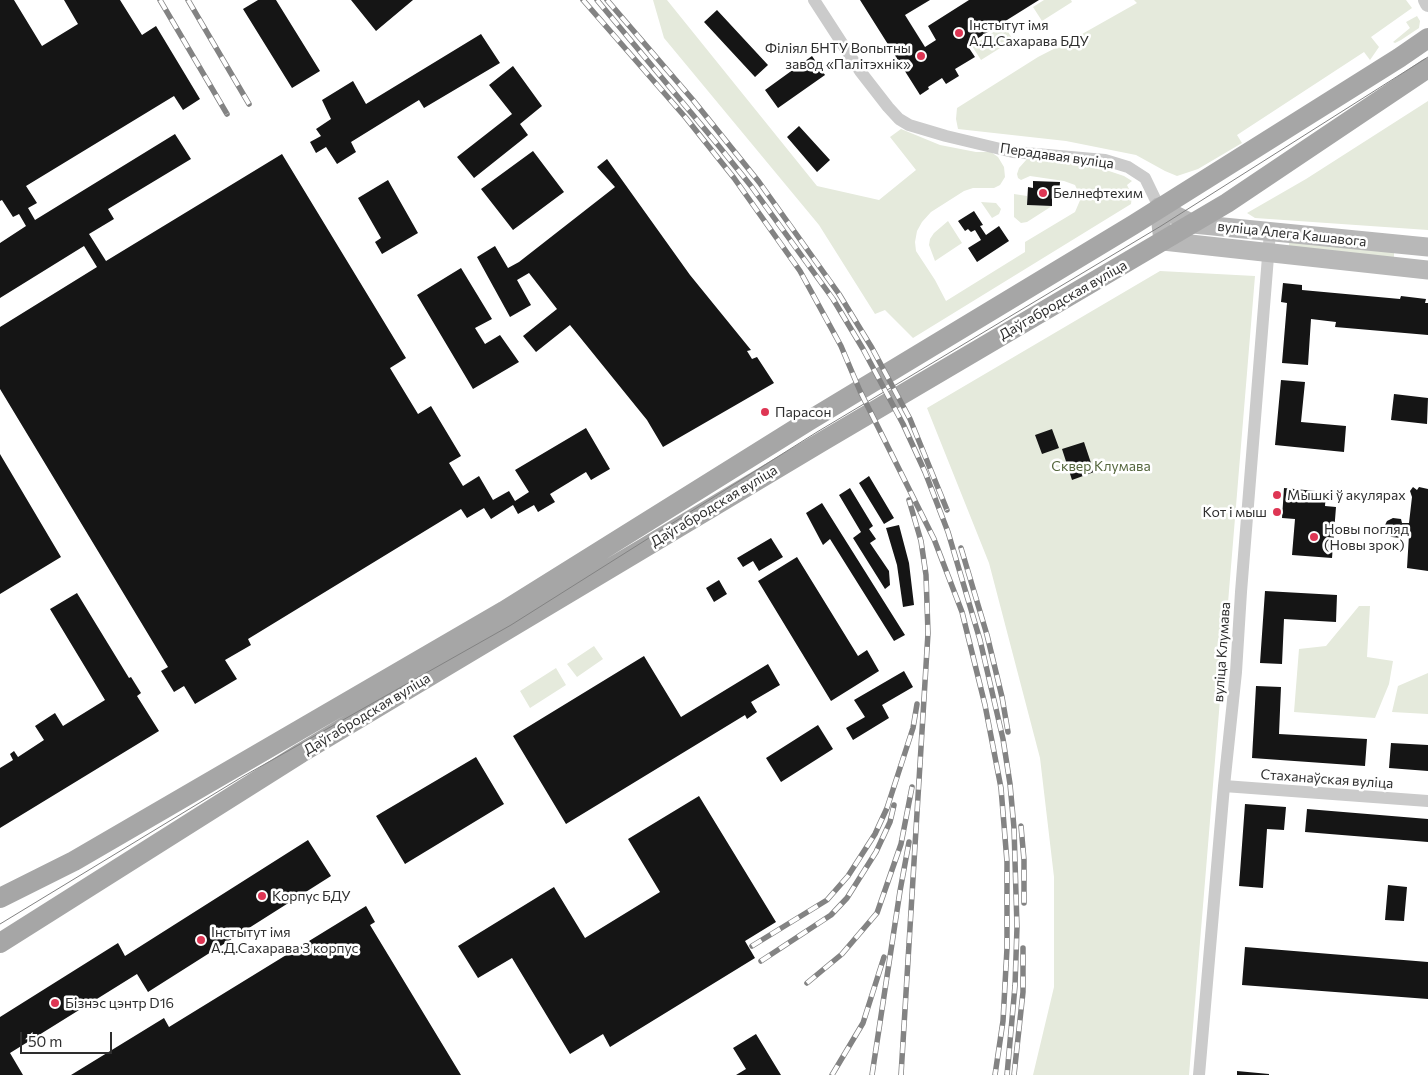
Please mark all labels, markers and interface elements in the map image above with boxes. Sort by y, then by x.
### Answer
place label: Інстытут імя А.Д.Сахарава БДУ [969,17,1089,49]
marker: Інстытут імя А.Д.Сахарава БДУ [953,27,965,39]
place label: Філіял БНТУ Вопытны завод «Палітэхнік» [765,40,911,72]
marker: Філіял БНТУ Вопытны завод «Палітэхнік» [915,50,927,62]
street label: Перадавая вуліца [999,140,1115,172]
place label: Белнефтехим [1053,185,1143,201]
marker: Белнефтехим [1037,187,1049,199]
street label: вуліца Алега Кашавога [1217,218,1367,250]
street label: Даўгабродская вуліца [996,257,1130,343]
place label: Парасон [775,404,831,420]
marker: Парасон [759,406,771,418]
park label: Сквер Клумава [1051,458,1151,474]
street label: Даўгабродская вуліца [648,462,780,550]
place label: Мышкі ў акулярах [1287,487,1406,503]
marker: Мышкі ў акулярах [1271,489,1283,501]
place label: Кот і мыш [1203,504,1267,520]
marker: Кот і мыш [1271,506,1283,518]
place label: Новы погляд (Новы зрок) [1324,521,1409,554]
marker: Новы погляд (Новы зрок) [1308,531,1320,543]
street label: вуліца Клумава [1210,601,1234,703]
street label: Даўгабродская вуліца [301,670,433,758]
street label: Стаханаўская вуліца [1260,766,1394,792]
place label: Корпус БДУ [272,888,351,904]
marker: Корпус БДУ [256,890,268,902]
place label: Інстытут імя А.Д.Сахарава 3 корпус [211,924,359,956]
marker: Інстытут імя А.Д.Сахарава 3 корпус [195,934,207,946]
place label: Бізнэс цэнтр D16 [65,995,174,1011]
marker: Бізнэс цэнтр D16 [49,997,61,1009]
scale bar [22,1022,115,1054]
text: 50 m [28,1032,62,1050]

